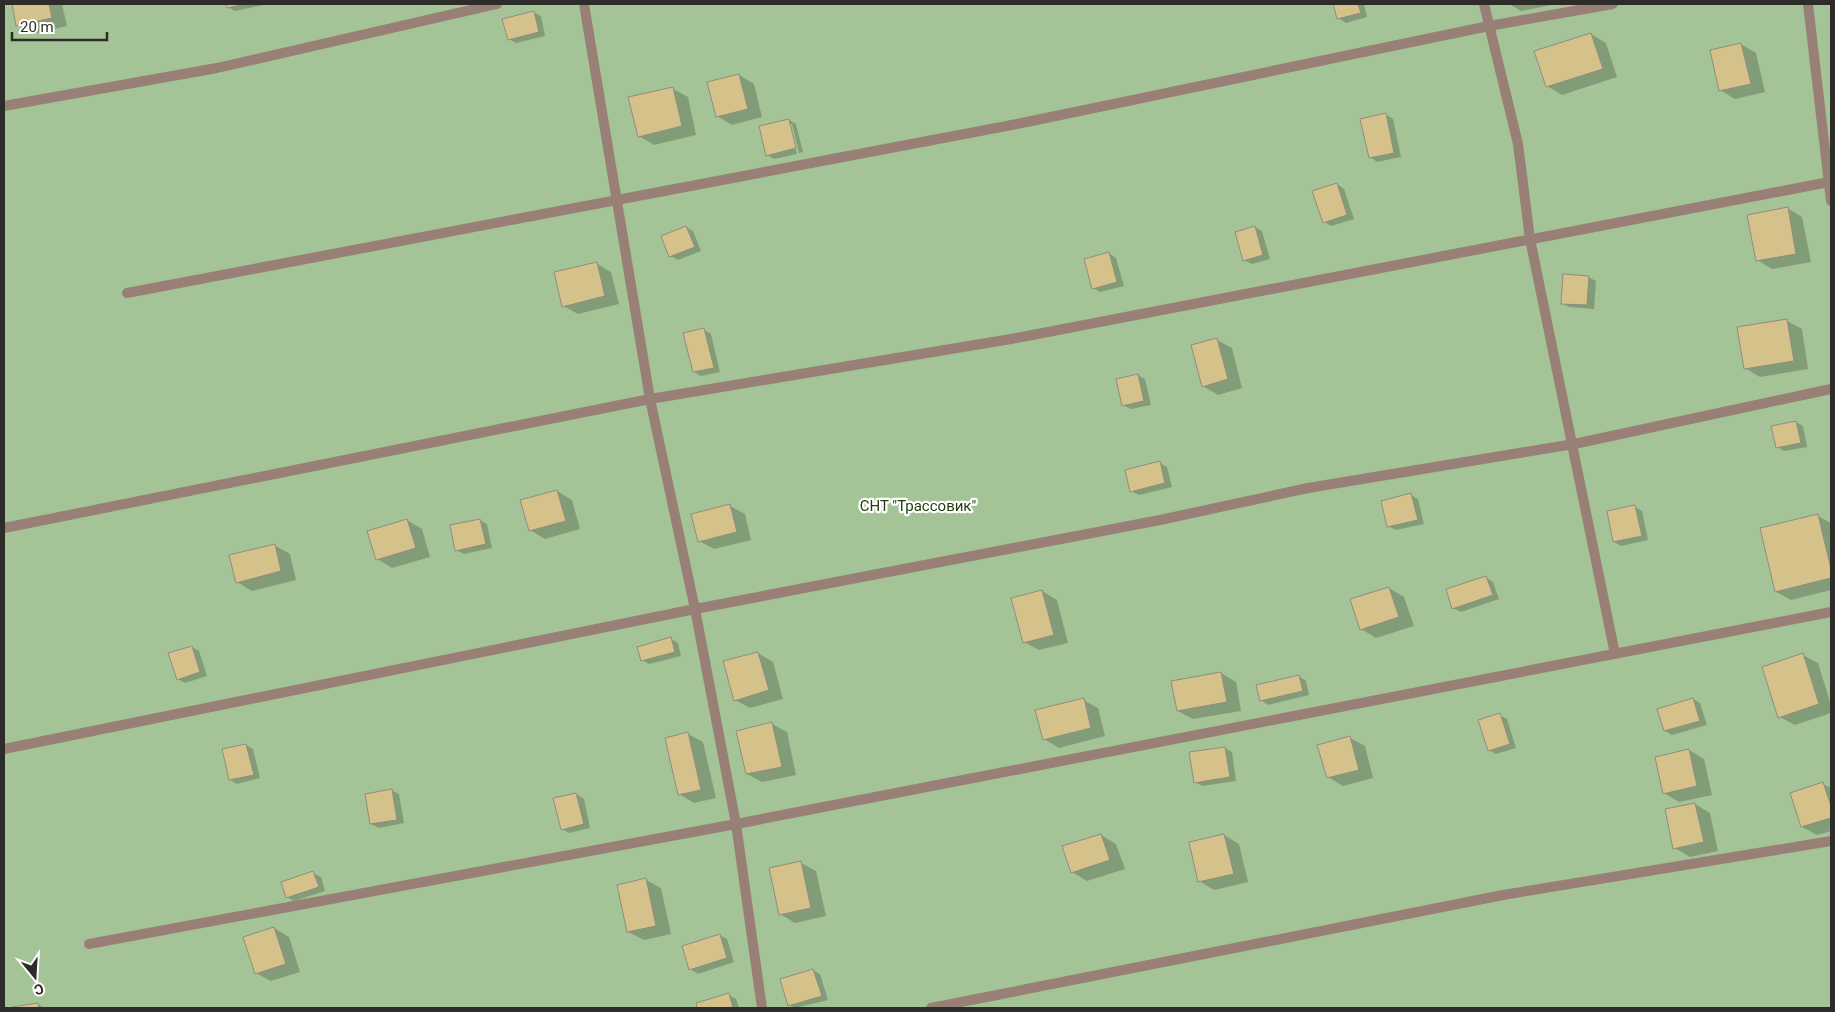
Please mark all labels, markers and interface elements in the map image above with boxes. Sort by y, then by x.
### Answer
scale bar [12,10,108,42]
text: 20 m [20,18,54,36]
park label: СНТ "Трассовик" [860,497,976,515]
north arrow [10,952,60,1002]
text: С [32,980,46,998]

